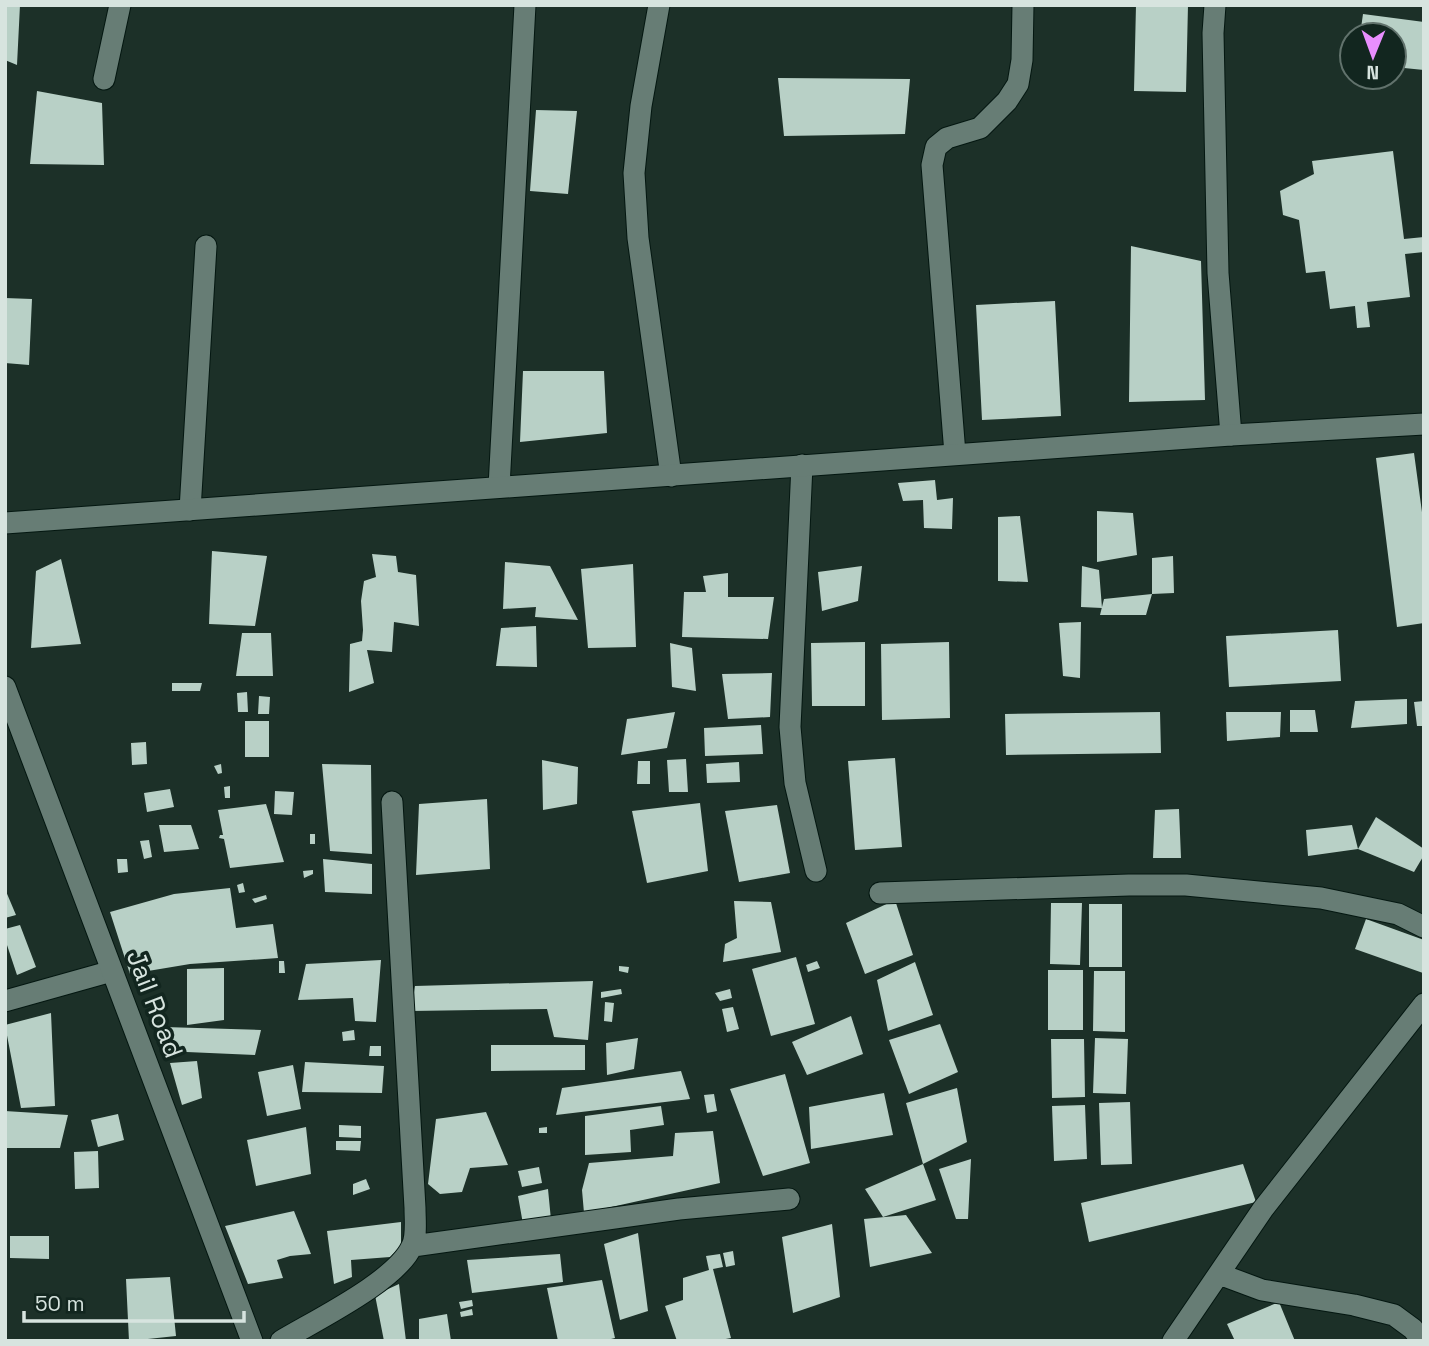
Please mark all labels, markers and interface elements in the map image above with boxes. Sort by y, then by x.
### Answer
north arrow [1338,21,1408,91]
text: N [1366,60,1379,85]
street label: Jail Road [119,945,191,1063]
scale bar [24,1280,245,1324]
text: 50 m [35,1290,85,1317]

